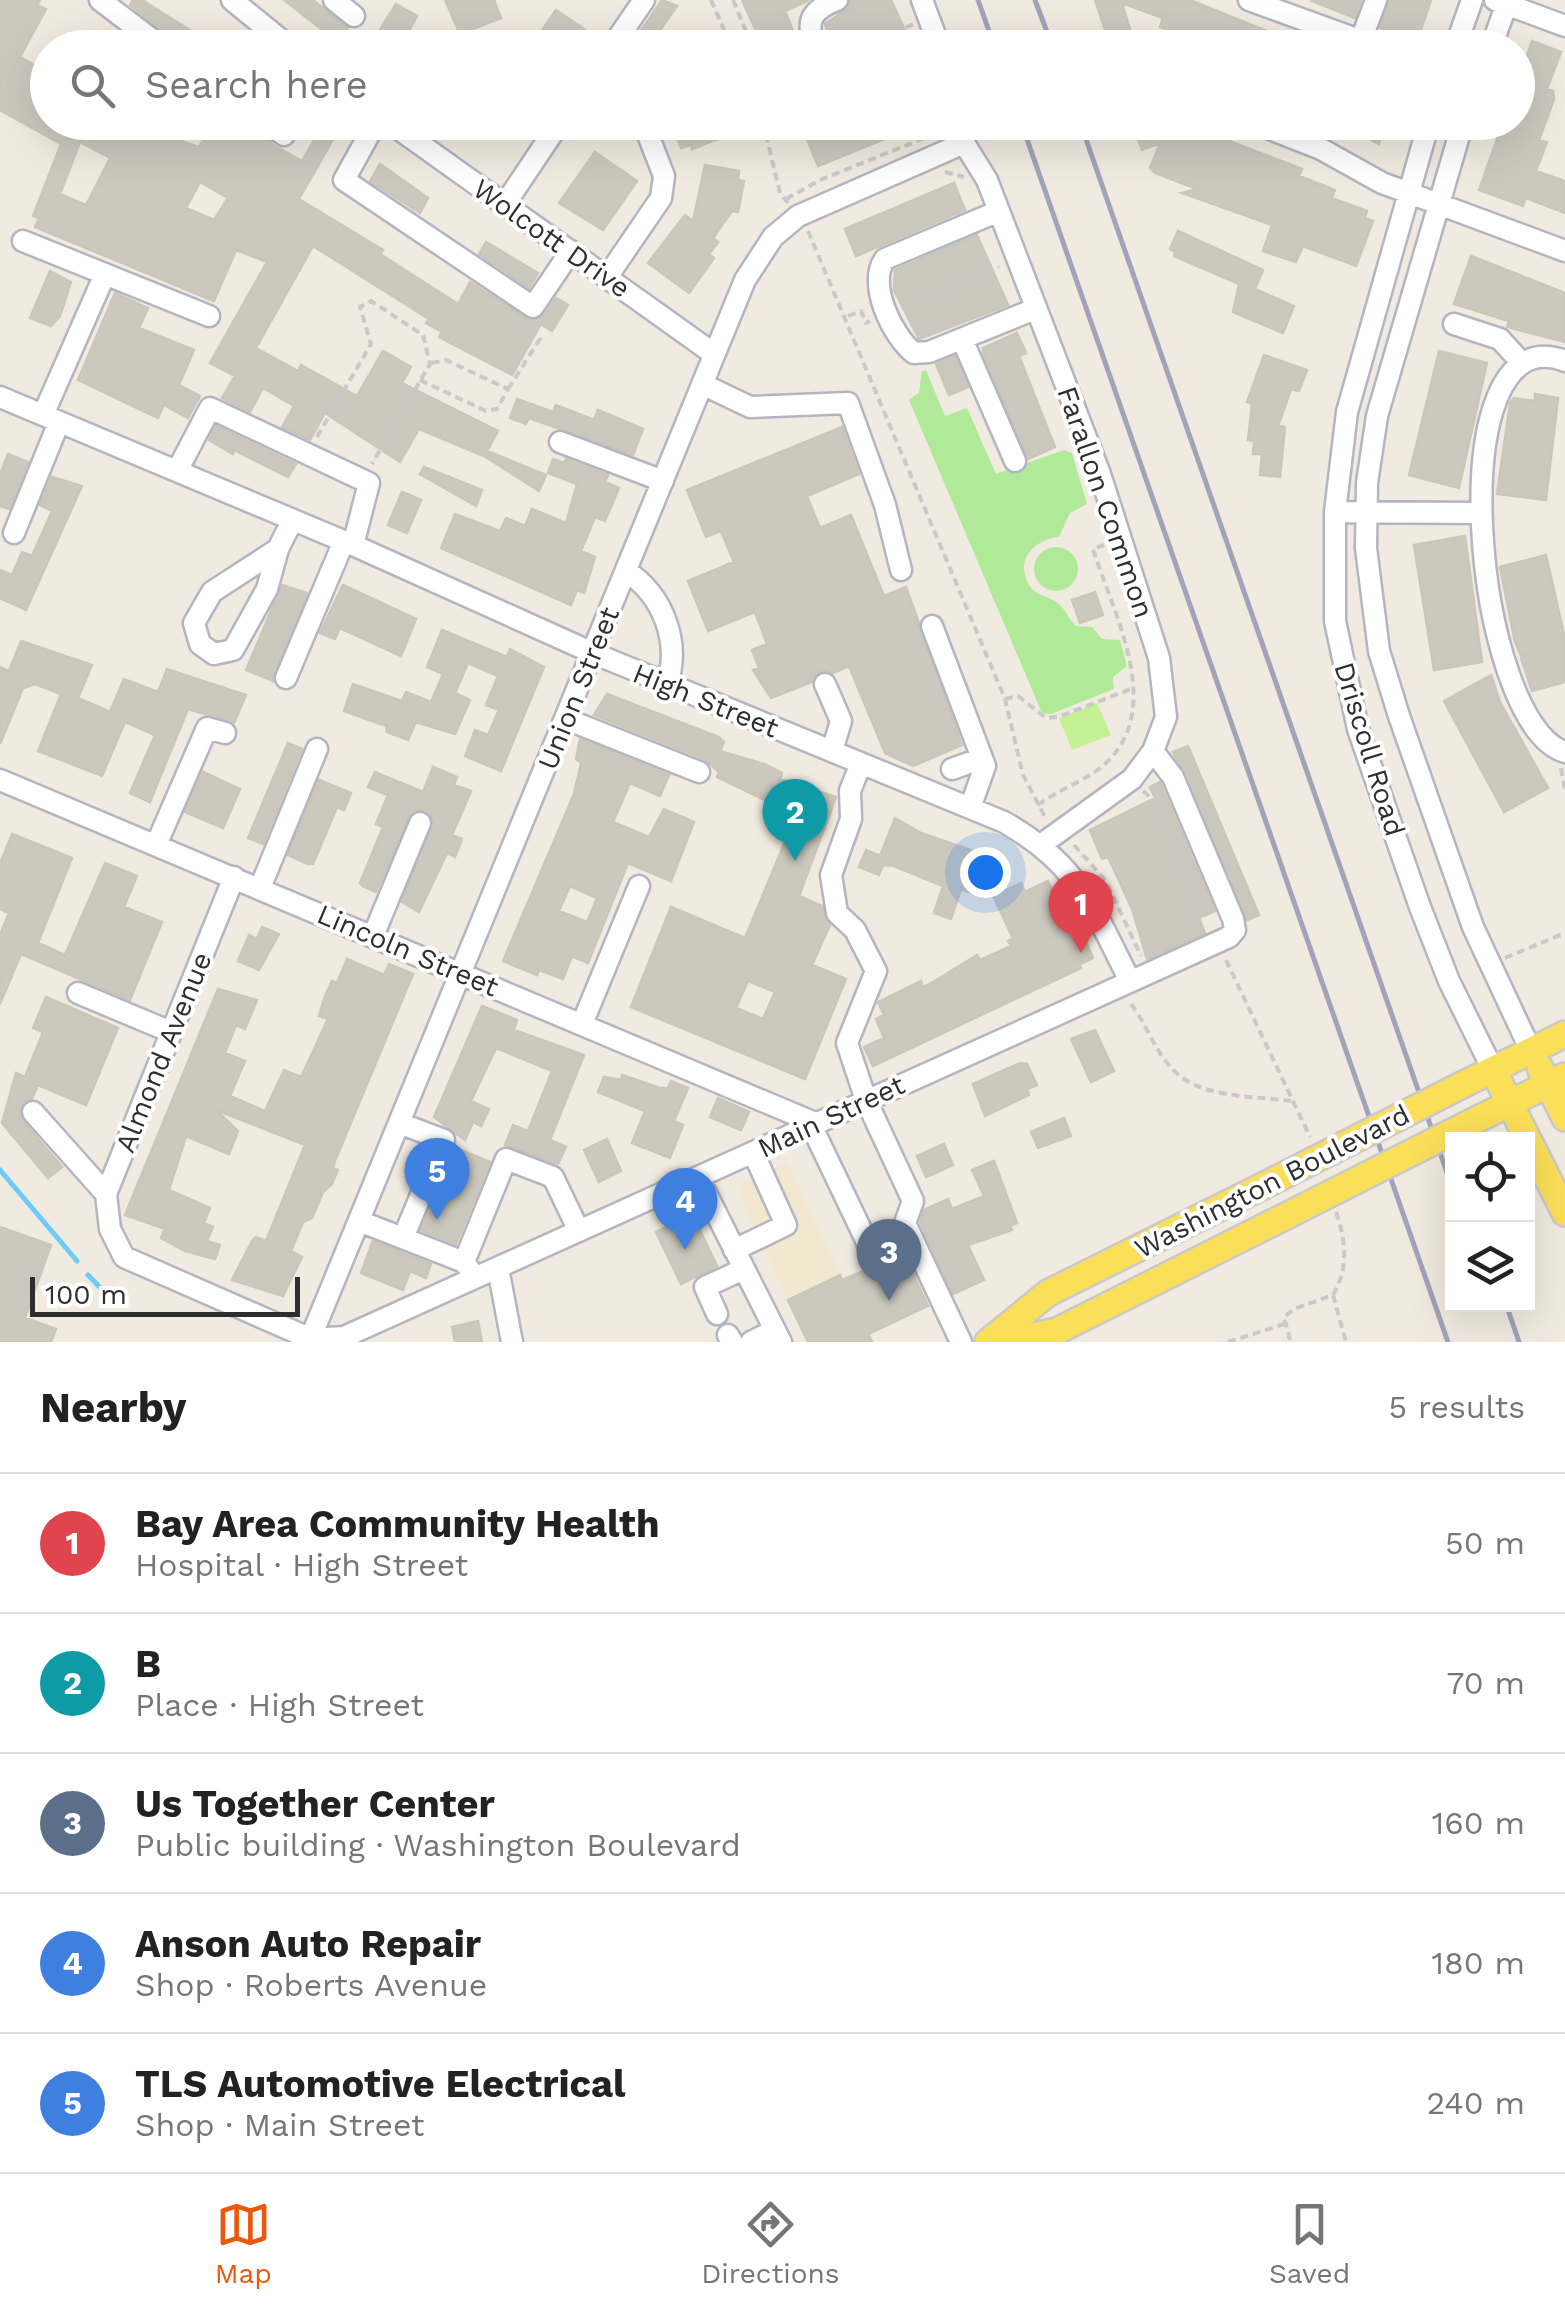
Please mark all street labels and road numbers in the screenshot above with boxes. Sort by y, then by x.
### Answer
street label: Wolcott Drive [467,172,637,305]
street label: Farallon Common [1050,382,1161,622]
street label: Union Street [531,602,626,774]
street label: High Street [628,656,784,745]
street label: Driscoll Road [1327,658,1412,840]
street label: Lincoln Street [312,897,504,1004]
street label: Almond Avenue [108,947,219,1157]
street label: Main Street [753,1068,910,1165]
street label: Washington Boulevard [1129,1098,1415,1265]

